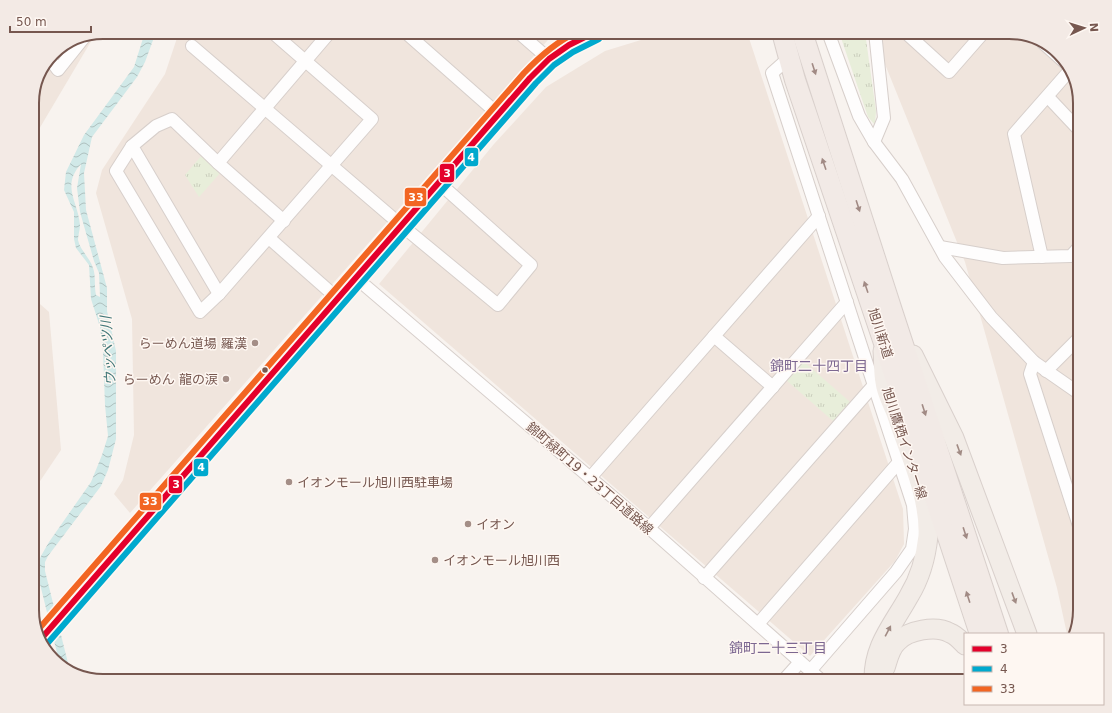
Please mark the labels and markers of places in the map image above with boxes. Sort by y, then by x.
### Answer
place label: らーめん道場 羅漢 [139,336,247,351]
marker: らーめん道場 羅漢 [250,338,260,348]
unlabelled marker [260,365,270,375]
place label: らーめん 龍の涙 [123,372,218,387]
marker: らーめん 龍の涙 [221,374,231,384]
place label: イオンモール旭川西駐車場 [297,475,453,490]
marker: イオンモール旭川西駐車場 [284,477,294,487]
place label: イオン [476,517,515,532]
marker: イオン [463,519,473,529]
place label: イオンモール旭川西 [443,553,560,568]
marker: イオンモール旭川西 [430,555,440,565]

